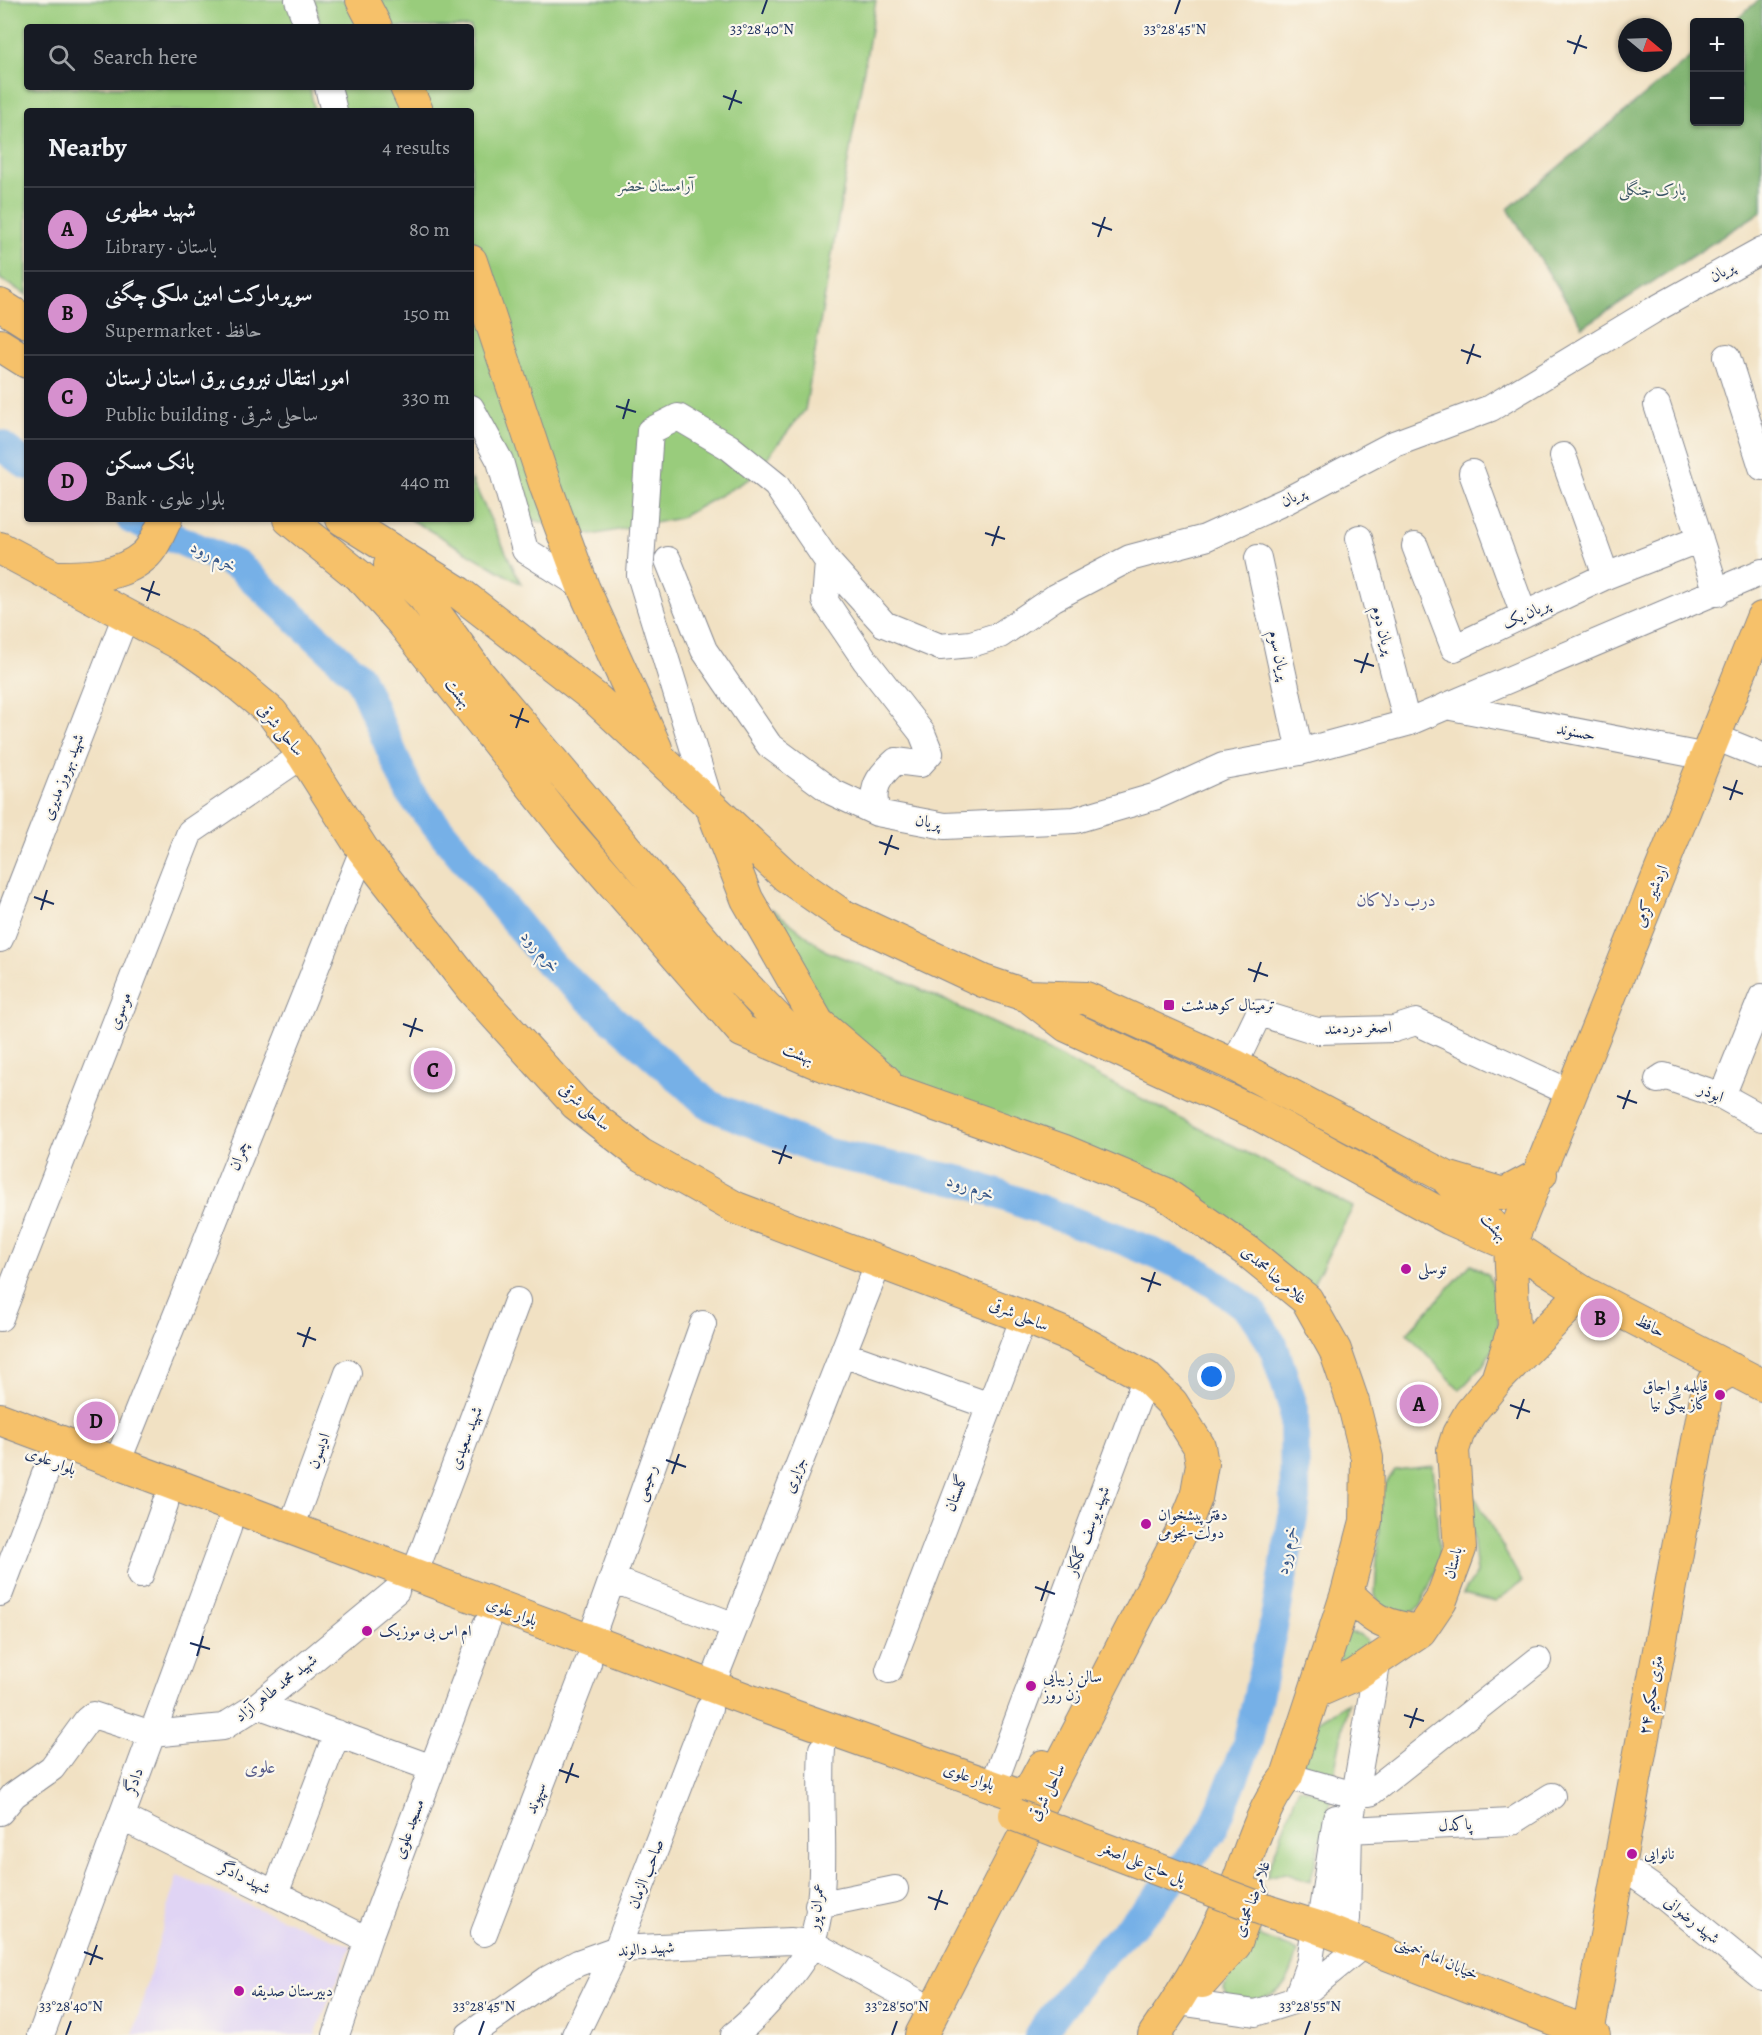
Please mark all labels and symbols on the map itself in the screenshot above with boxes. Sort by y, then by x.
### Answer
north arrow [1618,18,1672,72]
text: 33°28'40"N [730,19,794,39]
text: 33°28'45"N [1144,19,1206,39]
park label: آرامستان خضر [616,175,696,197]
park label: پارک جنگلی [1619,179,1686,201]
street label: پریان [1706,255,1740,288]
street label: پریان [1277,480,1311,513]
water label: خرم رود [185,534,241,581]
street label: پریان یک [1499,593,1555,634]
street label: پریان دوم [1363,603,1401,660]
street label: پریان سوم [1260,628,1295,685]
street label: بهشت [440,674,476,712]
street label: ساحلی شرقی [253,699,309,761]
street label: حسنوند [1555,717,1597,747]
street label: شهید بهروز مدیری [36,731,90,823]
street label: پریان [914,809,945,835]
street label: اردشیر کرمی [1629,862,1673,930]
district label: درب دلاکان [1356,888,1436,912]
water label: خرم رود [513,925,566,980]
street label: موسوی [103,989,137,1033]
place label: ترمینال کوهدشت [1181,994,1275,1016]
marker: ترمینال کوهدشت [1162,998,1176,1012]
street label: اصغر دردمند [1324,1016,1392,1040]
street label: بهشت [779,1038,817,1070]
pin: C [414,1048,452,1092]
street label: ابوذر [1693,1077,1727,1108]
street label: ساحلی شرقی [555,1078,615,1136]
street label: چمران [223,1138,255,1174]
water label: خرم رود [943,1168,998,1210]
street label: بهشت [1475,1208,1513,1246]
street label: غلامرضا محمدی [1237,1241,1311,1309]
place label: توسلی [1418,1258,1447,1280]
marker: توسلی [1399,1262,1413,1276]
street label: ساحلی شرقی [986,1293,1052,1337]
pin: B [1580,1296,1620,1340]
street label: حافظ [1632,1309,1668,1343]
your location [1197,1362,1226,1391]
place label: قابلمه و اجاق گاز بیگی نیا [1642,1375,1708,1415]
pin: A [1400,1382,1438,1426]
marker: قابلمه و اجاق گاز بیگی نیا [1713,1388,1727,1402]
pin: D [76,1398,116,1444]
street label: شهید سعیدی [444,1403,488,1473]
street label: ادیسون [302,1430,336,1472]
street label: بلوار علوی [22,1441,80,1481]
street label: جزایری [778,1454,812,1496]
street label: رحیمی [629,1462,663,1504]
street label: گلستان [939,1471,973,1515]
street label: شهید یوسف گلکار [1060,1483,1115,1581]
place label: دفتر پیشخوان دولت-نجومی [1158,1504,1228,1544]
marker: دفتر پیشخوان دولت-نجومی [1139,1517,1153,1531]
water label: خرم رود [1270,1523,1306,1577]
street label: باستان [1438,1544,1468,1582]
street label: بلوار علوی [483,1592,541,1632]
place label: ام اس بی موزیک [379,1620,472,1645]
marker: ام اس بی موزیک [360,1624,374,1638]
street label: شهید محمد طاهر آزاد [230,1649,322,1727]
street label: ۲۴ متری حکیم [1633,1654,1674,1737]
place label: سالن زیبایی زن روز [1041,1666,1102,1706]
marker: سالن زیبایی زن روز [1024,1679,1038,1693]
district label: علوی [244,1755,276,1779]
street label: بلوار علوی [940,1758,998,1796]
street label: ساحل شرقی [1023,1760,1071,1824]
street label: دادگر [118,1765,149,1799]
street label: سپهوند [520,1779,552,1817]
street label: مسجد علوی [388,1796,430,1862]
street label: پاکدل [1438,1813,1473,1837]
street label: صاحب الزمان [623,1836,669,1912]
street label: پل حاج علی اصغر [1094,1836,1190,1892]
place label: نانوایی [1644,1843,1674,1865]
marker: نانوایی [1625,1847,1639,1861]
street label: شهید دادگر [214,1855,274,1900]
street label: غلامرضا محمدی [1228,1858,1276,1940]
street label: عمران پور [802,1882,830,1934]
street label: شهید رضوانی [1660,1891,1724,1949]
street label: خیابان امام خمینی [1391,1931,1482,1988]
street label: شهید دالوند [617,1936,675,1962]
place label: دبیرستان صدیقه [251,1980,333,2002]
marker: دبیرستان صدیقه [232,1984,246,1998]
text: 33°28'40"N [39,1996,103,2016]
text: 33°28'45"N [453,1996,515,2016]
text: 33°28'50"N [865,1996,929,2016]
text: 33°28'55"N [1279,1996,1341,2016]

